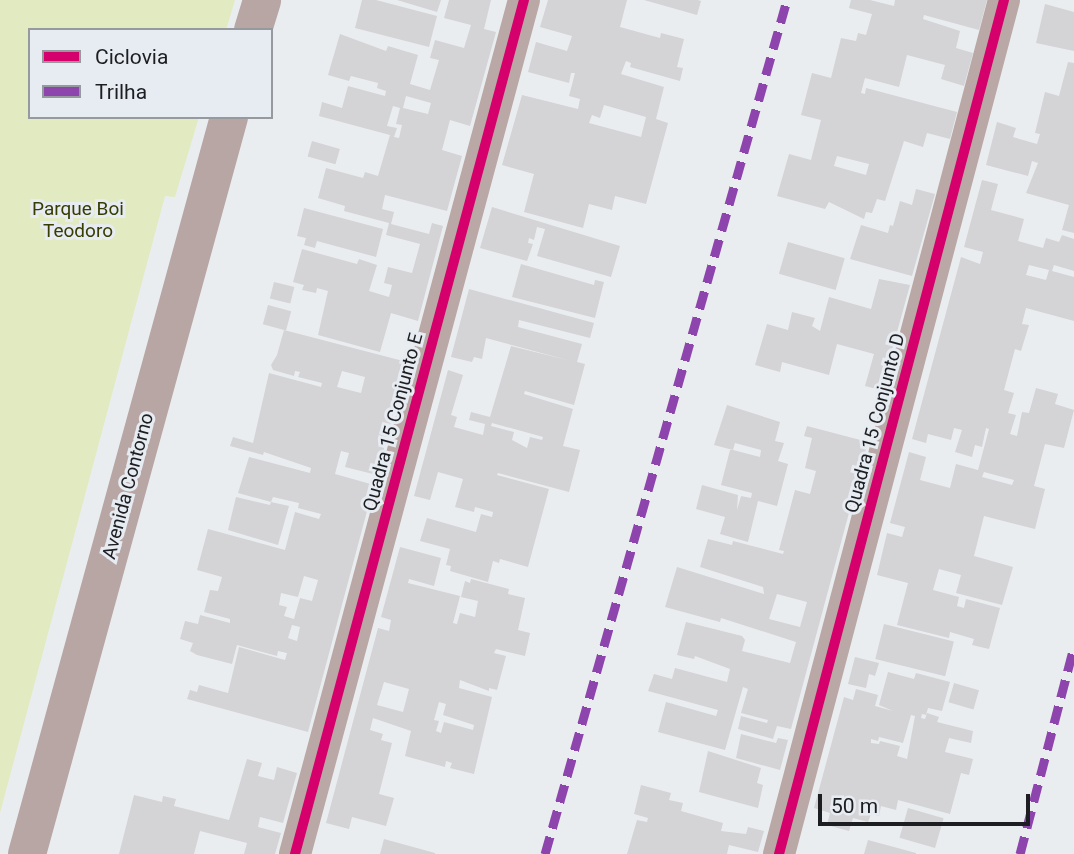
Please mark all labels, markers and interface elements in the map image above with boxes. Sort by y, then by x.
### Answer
legend [28,28,273,119]
text: Ciclovia [95,45,168,69]
text: Trilha [95,80,147,104]
park label: Parque Boi Teodoro [32,198,124,242]
street label: Quadra 15 Conjunto E [358,330,428,514]
street label: Quadra 15 Conjunto D [840,331,910,515]
street label: Avenida Contorno [98,410,158,562]
scale bar [822,780,1034,824]
text: 50 m [831,794,878,818]

